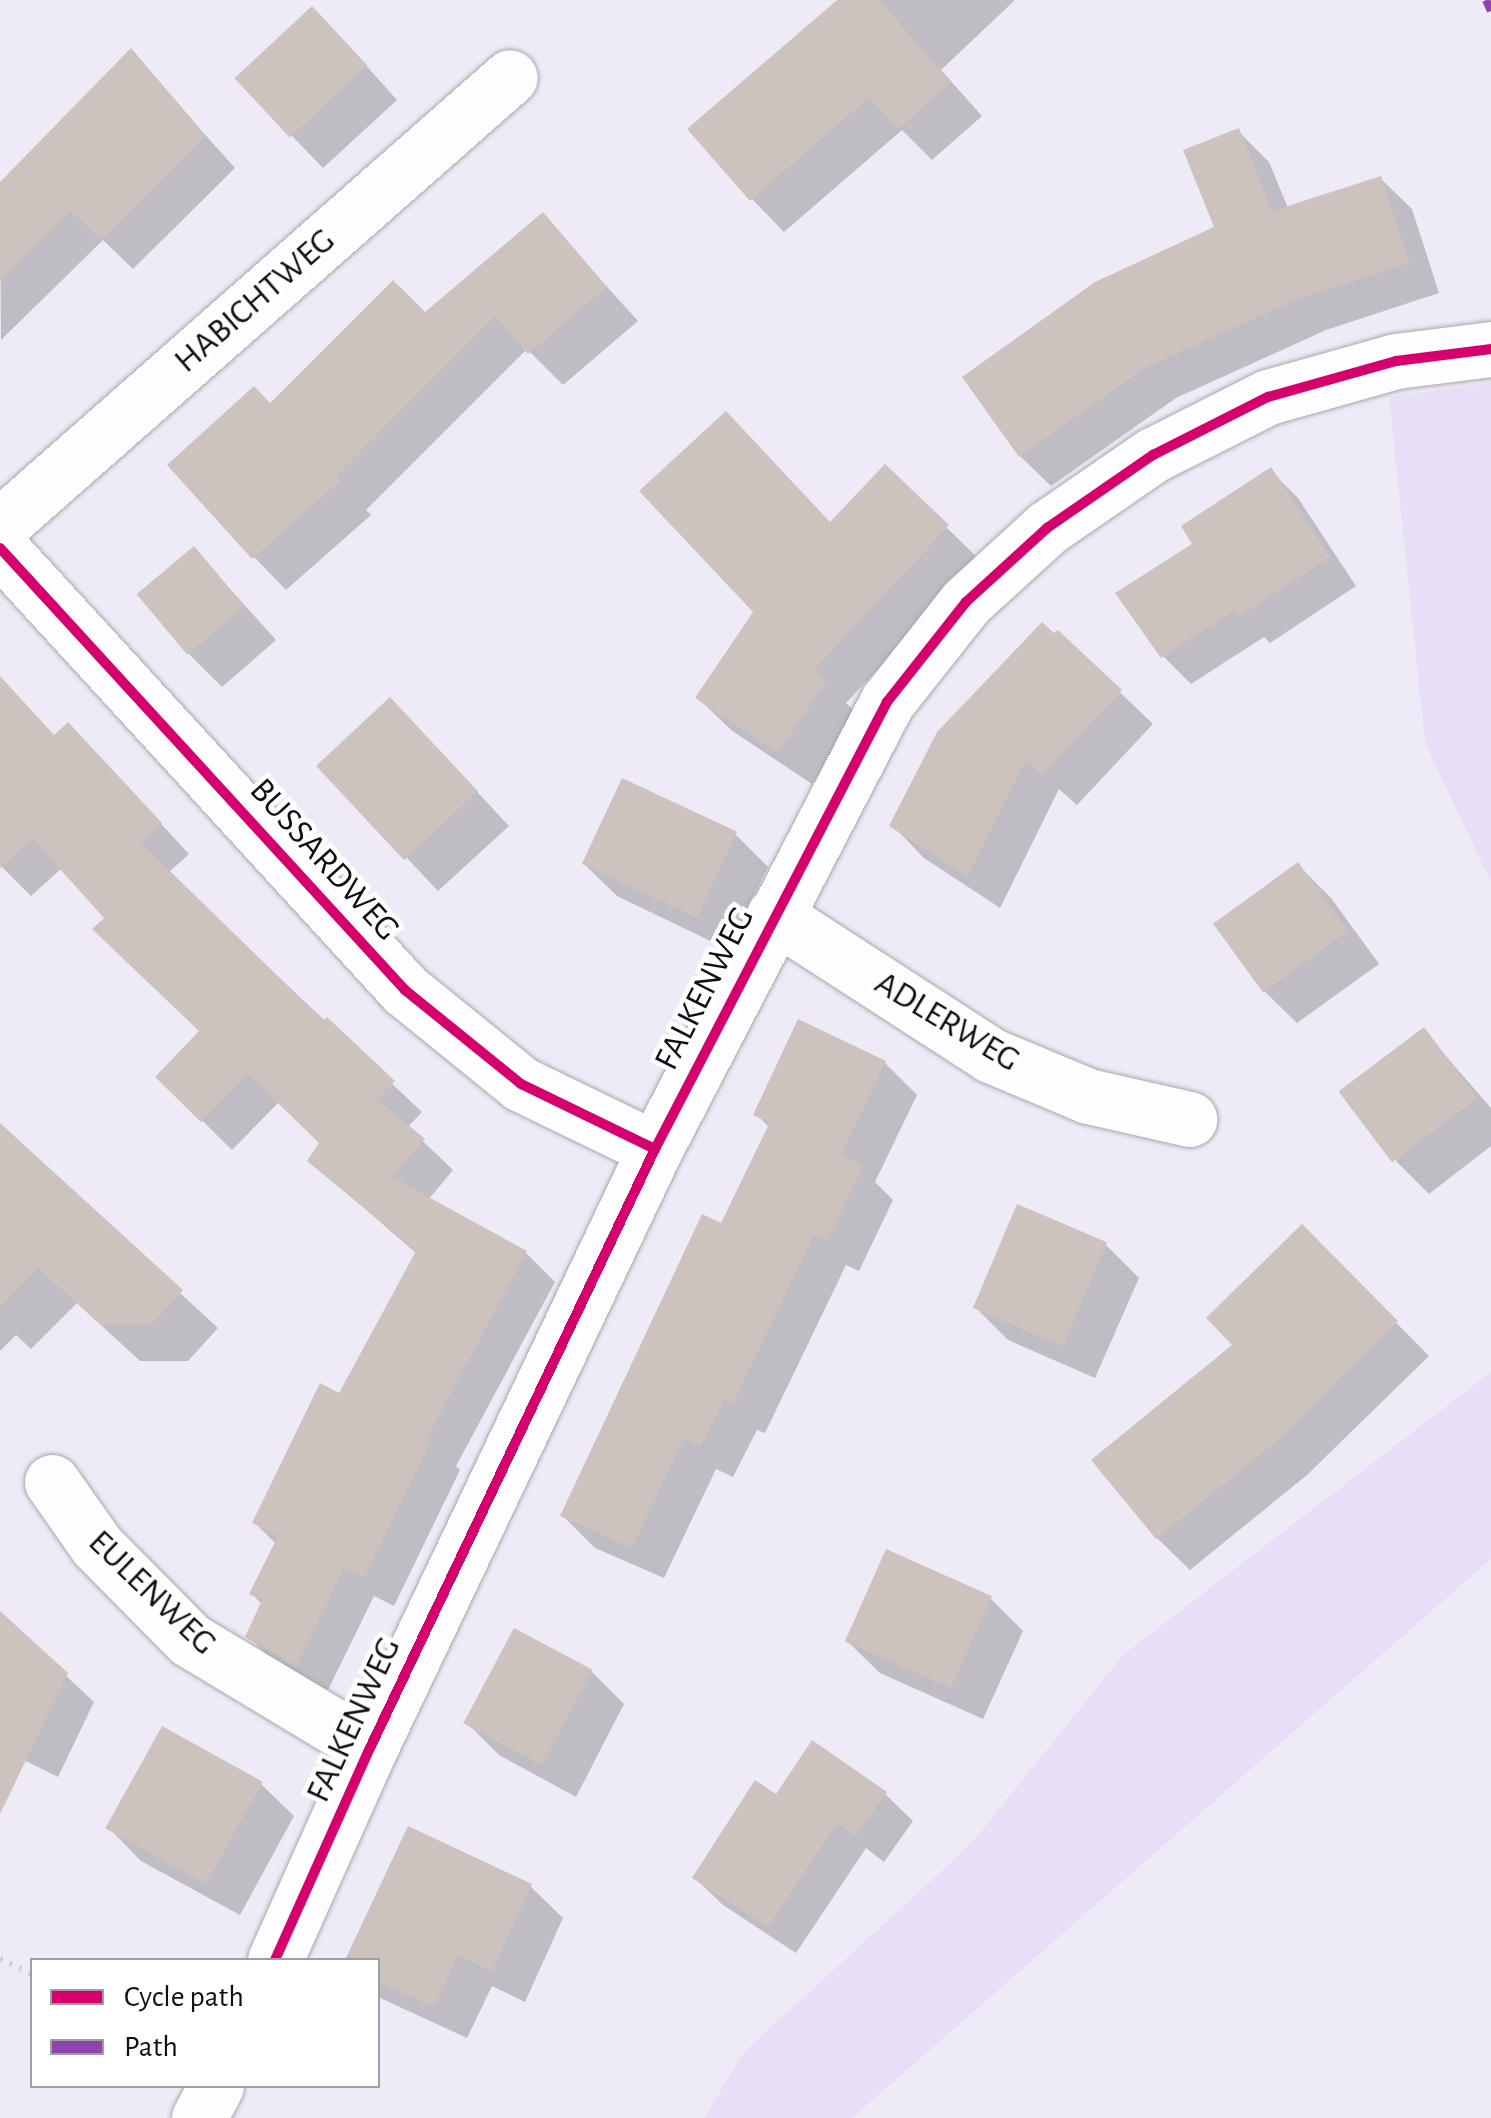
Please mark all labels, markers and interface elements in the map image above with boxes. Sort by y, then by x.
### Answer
street label: HABICHTWEG [166,220,344,382]
street label: BUSSARDWEG [240,770,408,950]
street label: FALKENWEG [646,901,764,1077]
street label: ADLERWEG [867,962,1027,1082]
street label: EULENWEG [79,1522,225,1664]
street label: FALKENWEG [298,1631,410,1809]
legend [30,1958,380,2088]
text: Cycle path [124,1982,244,2012]
text: Path [124,2032,178,2062]

